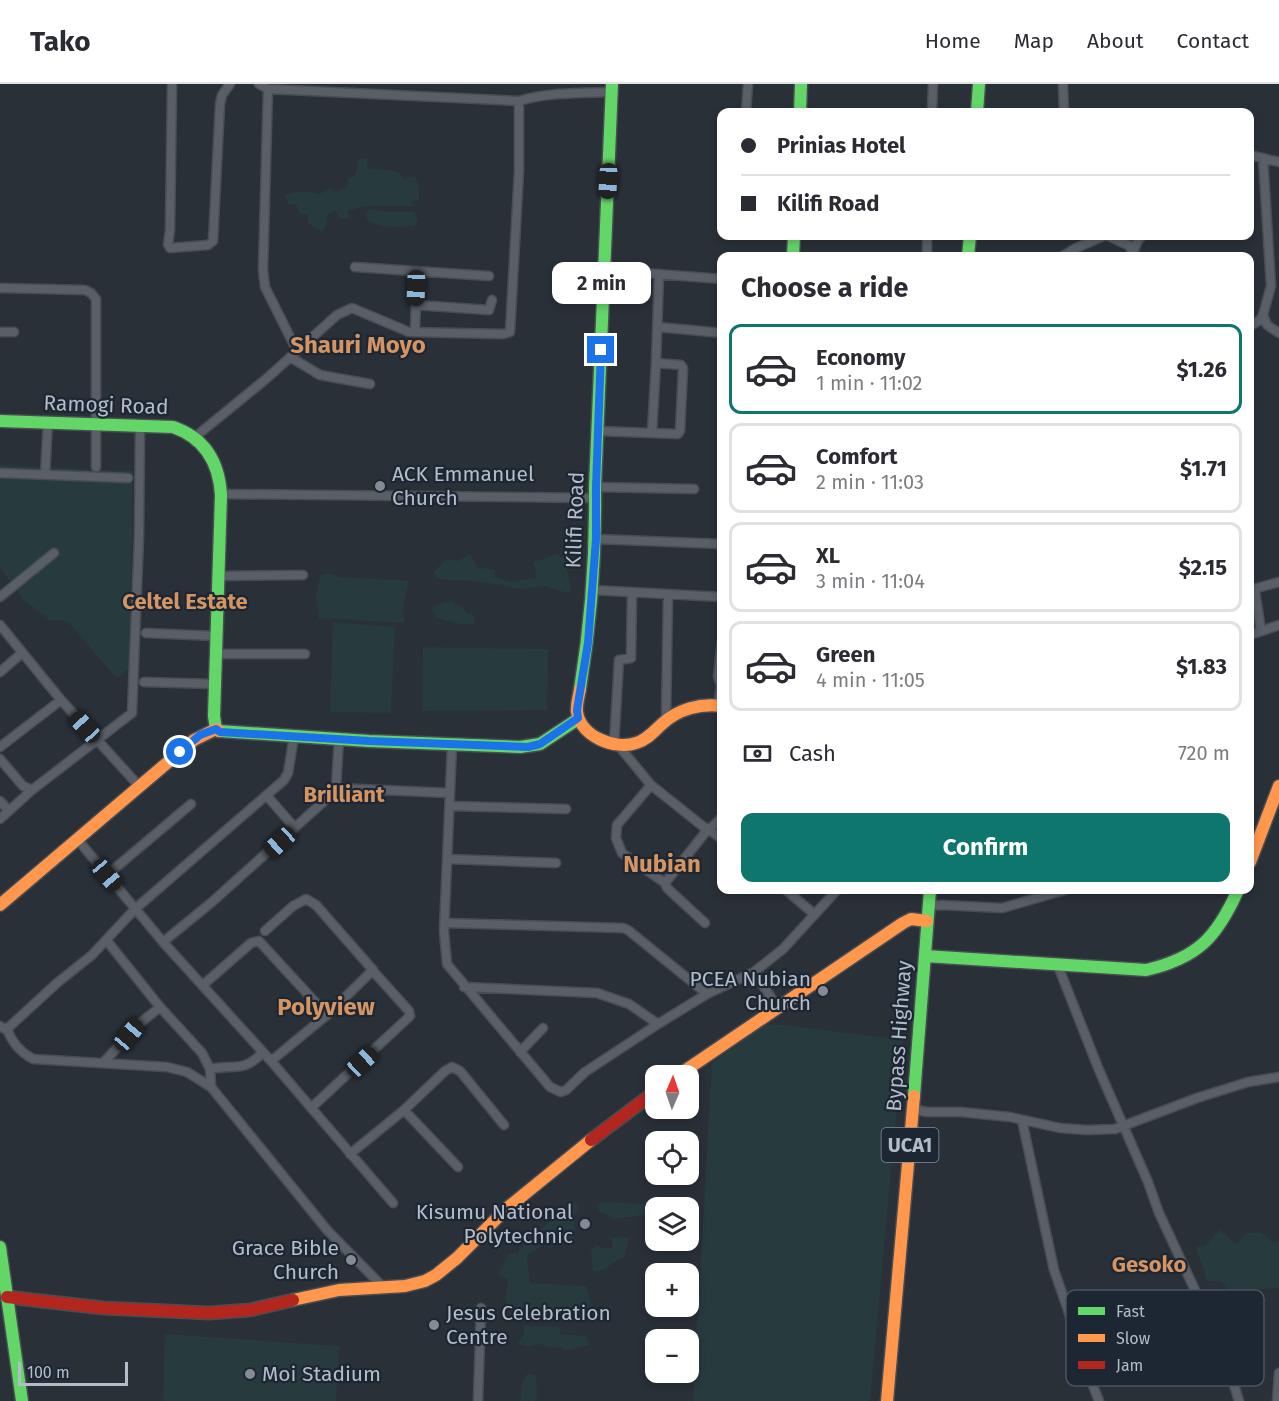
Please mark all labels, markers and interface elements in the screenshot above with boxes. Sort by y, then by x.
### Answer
text: Tako [30,25,91,58]
text: Home [925,28,981,54]
text: Map [1014,28,1054,54]
text: About [1087,28,1144,54]
text: Contact [1177,28,1249,54]
text: Prinias Hotel [777,132,906,159]
car [598,163,618,199]
text: Kilifi Road [777,190,879,217]
callout: 2 min [552,263,650,305]
car [406,270,426,306]
text: 2 min [577,271,626,295]
text: Choose a ride [741,272,908,304]
district label: Shauri Moyo [290,331,426,359]
route end [587,336,614,363]
icon: car [744,342,798,396]
text: Economy [816,344,905,371]
text: $1.26 [1176,356,1227,383]
text: 1 min · 11:02 [816,371,923,395]
street label: Ramogi Road [43,390,169,420]
icon: car [744,441,798,495]
text: Comfort [816,443,897,470]
text: $1.71 [1180,455,1227,482]
place label: ACK Emmanuel Church [392,461,534,511]
text: 2 min · 11:03 [816,470,924,494]
street label: Kilifi Road [560,471,590,569]
marker: ACK Emmanuel Church [373,479,387,493]
icon: car [744,540,798,594]
text: XL [816,542,840,569]
text: $2.15 [1179,554,1227,581]
text: 3 min · 11:04 [816,569,925,593]
district label: Celtel Estate [122,588,248,615]
icon: car [744,639,798,693]
text: Green [816,641,875,668]
text: $1.83 [1176,653,1227,680]
text: 4 min · 11:05 [816,668,925,692]
car [66,708,104,746]
icon: cash [741,737,774,770]
route start [166,738,193,765]
text: Cash [789,740,836,767]
text: 720 m [1178,741,1230,765]
district label: Brilliant [303,781,385,808]
button: Confirm [741,813,1230,882]
car [261,823,299,861]
district label: Nubian [623,850,701,878]
car [89,855,125,895]
street label: Bypass Highway [881,959,917,1112]
place label: PCEA Nubian Church [690,966,811,1016]
marker: PCEA Nubian Church [816,984,830,998]
district label: Polyview [277,993,375,1021]
car [111,1015,147,1055]
car [343,1043,381,1081]
north arrow [645,1065,699,1119]
map controls [645,1065,699,1383]
road number: UCA1 [882,1128,938,1162]
button: locate [645,1131,699,1185]
button: layers [645,1197,699,1251]
place label: Kisumu National Polytechnic [416,1199,573,1249]
marker: Kisumu National Polytechnic [578,1217,592,1231]
place label: Grace Bible Church [232,1235,339,1285]
district label: Gesoko [1112,1251,1186,1278]
marker: Grace Bible Church [344,1253,358,1267]
button: + [645,1263,699,1317]
legend [1066,1290,1264,1386]
place label: Jesus Celebration Centre [446,1300,611,1350]
text: Fast [1116,1302,1145,1321]
marker: Jesus Celebration Centre [427,1318,441,1332]
button: − [645,1329,699,1383]
text: Slow [1116,1329,1151,1348]
text: Jam [1116,1356,1143,1375]
scale bar [18,1359,128,1386]
place label: Moi Stadium [262,1361,381,1387]
text: 100 m [27,1363,70,1382]
marker: Moi Stadium [243,1367,257,1381]

